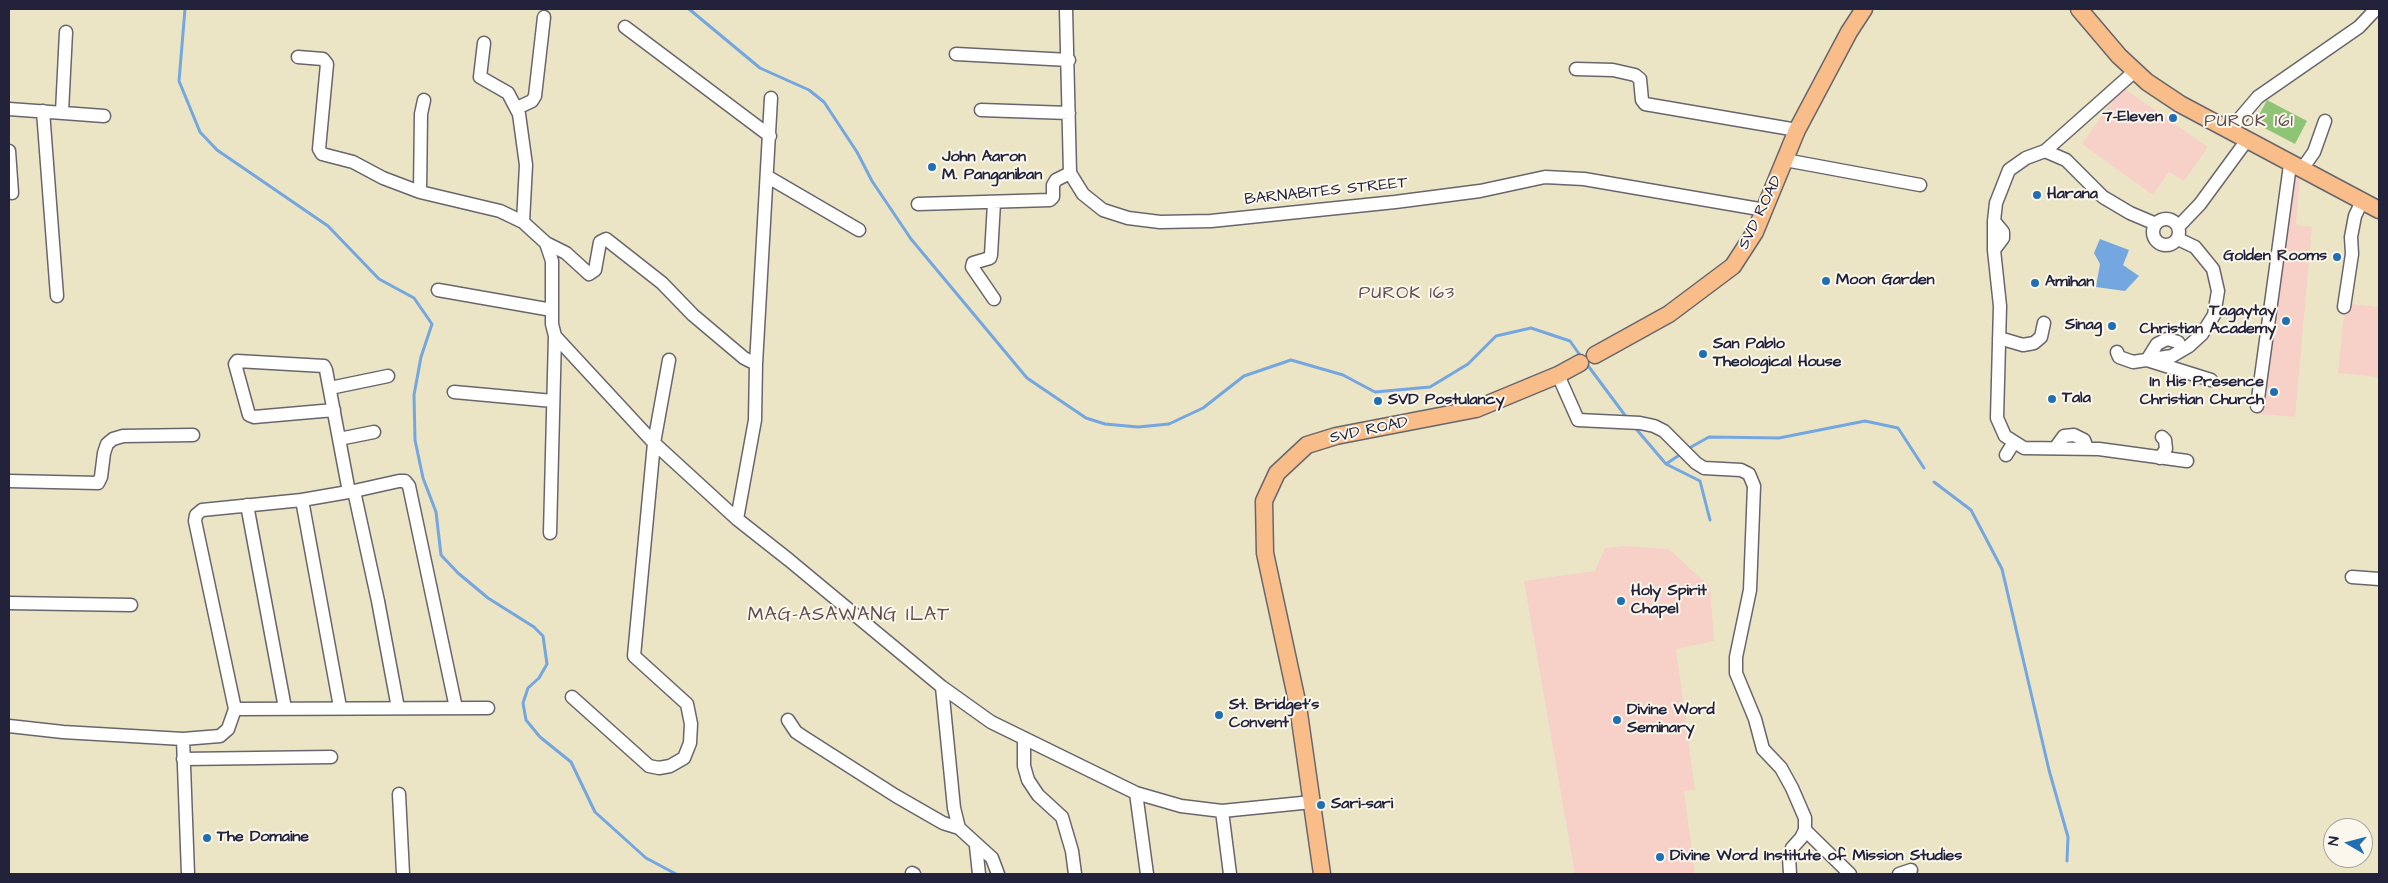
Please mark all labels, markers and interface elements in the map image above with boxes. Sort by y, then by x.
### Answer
place label: 7-Eleven [2103,108,2163,128]
district label: PUROK 161 [2203,111,2295,133]
marker: 7-Eleven [2167,112,2179,124]
place label: John Aaron M. Panganiban [942,148,1042,186]
marker: John Aaron M. Panganiban [926,161,938,173]
street label: SVD ROAD [1735,173,1787,253]
street label: BARNABITES STREET [1244,174,1408,210]
place label: Harana [2047,185,2098,205]
marker: Harana [2031,189,2043,201]
place label: Golden Rooms [2223,247,2327,267]
marker: Golden Rooms [2331,251,2343,263]
place label: Moon Garden [1836,271,1935,291]
place label: Amihan [2045,273,2094,293]
marker: Moon Garden [1820,275,1832,287]
marker: Amihan [2029,277,2041,289]
district label: PUROK 163 [1358,283,1456,305]
place label: Tagaytay Christian Academy [2139,302,2276,340]
marker: Tagaytay Christian Academy [2280,315,2292,327]
place label: Sinag [2065,316,2102,336]
marker: Sinag [2106,320,2118,332]
place label: San Pablo Theological House [1713,335,1841,373]
marker: San Pablo Theological House [1697,348,1709,360]
place label: In His Presence Christian Church [2140,373,2264,411]
marker: In His Presence Christian Church [2268,386,2280,398]
place label: Tala [2062,389,2091,409]
place label: SVD Postulancy [1388,391,1504,411]
marker: Tala [2046,393,2058,405]
marker: SVD Postulancy [1372,395,1384,407]
street label: SVD ROAD [1328,413,1410,449]
place label: Holy Spirit Chapel [1631,582,1707,620]
marker: Holy Spirit Chapel [1615,595,1627,607]
district label: MAG-ASAWANG ILAT [746,605,952,627]
place label: St. Bridget's Convent [1229,696,1319,734]
place label: Divine Word Seminary [1627,701,1715,739]
marker: St. Bridget's Convent [1213,709,1225,721]
marker: Divine Word Seminary [1611,714,1623,726]
place label: Sari-sari [1331,795,1393,815]
marker: Sari-sari [1315,799,1327,811]
north arrow [2323,818,2373,868]
place label: The Domaine [217,828,309,848]
marker: The Domaine [201,832,213,844]
text: N [2324,835,2345,847]
place label: Divine Word Institute of Mission Studies [1670,847,1962,867]
marker: Divine Word Institute of Mission Studies [1654,851,1666,863]

